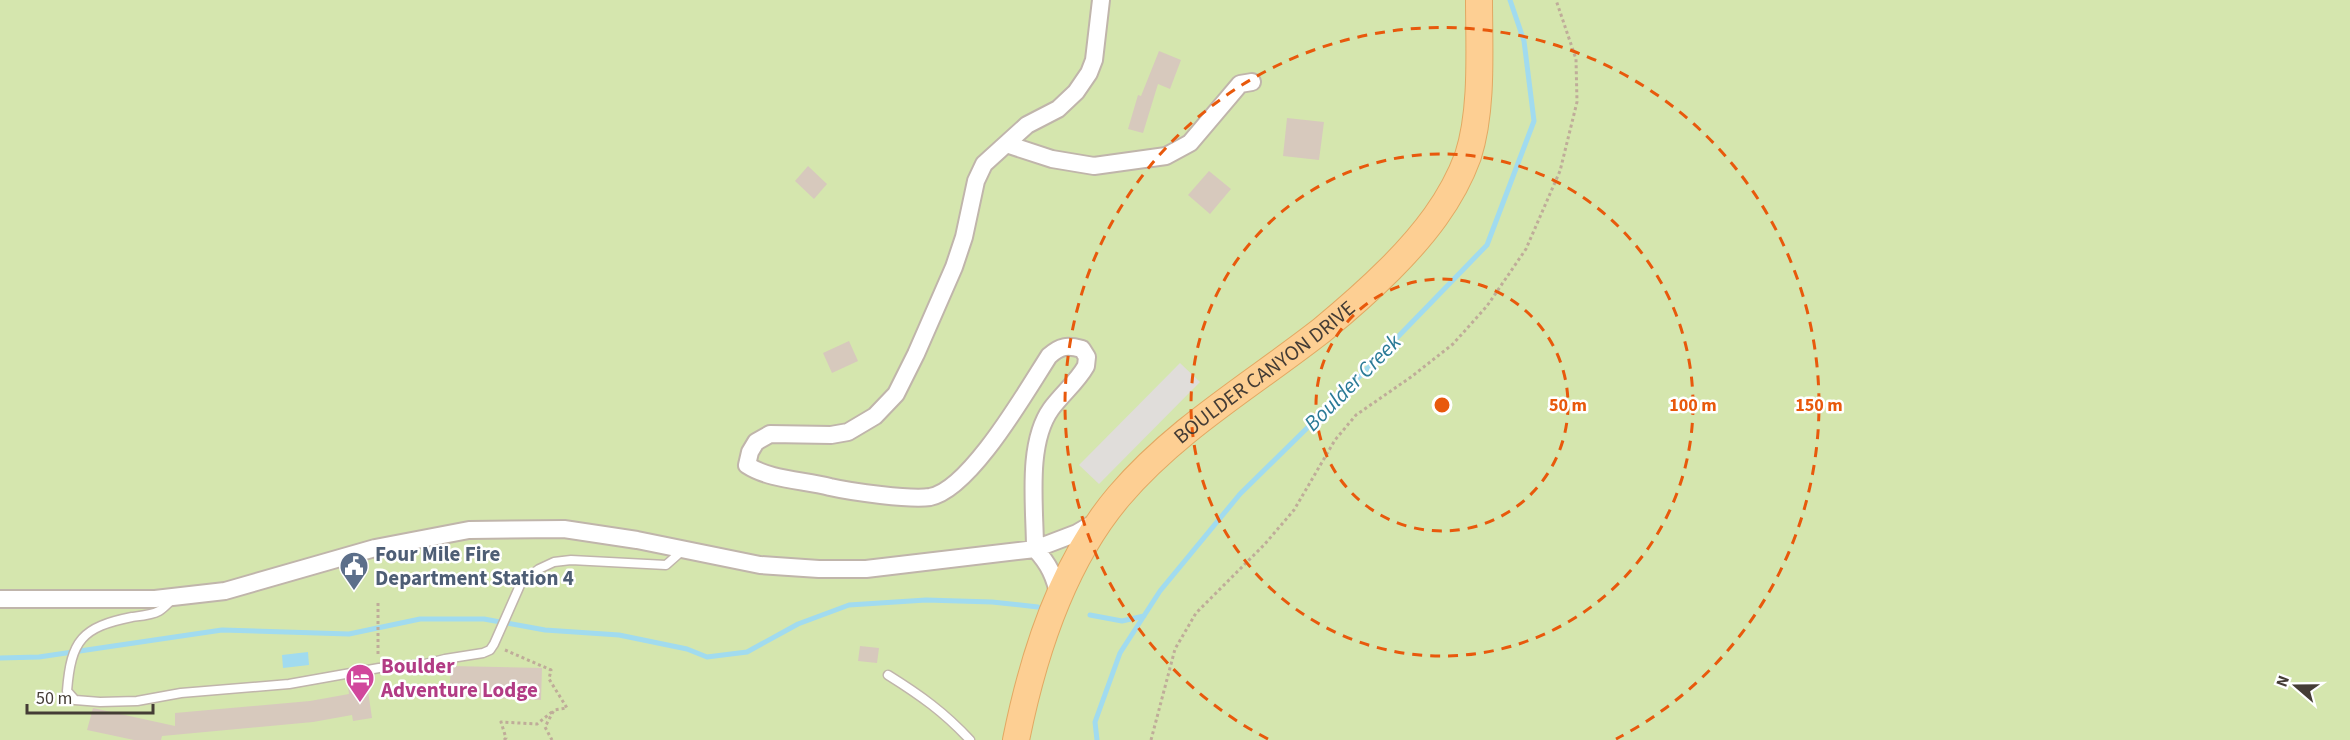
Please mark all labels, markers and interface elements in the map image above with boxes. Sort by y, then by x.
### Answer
street label: BOULDER CANYON DRIVE [1167,293,1362,451]
water label: Boulder Creek [1297,326,1409,439]
text: 50 m [1549,393,1587,418]
text: 100 m [1669,393,1717,418]
text: 150 m [1795,393,1843,418]
centre of rings [1432,395,1452,415]
place label: Four Mile Fire Department Station 4 [375,539,574,593]
public building icon: Four Mile Fire Department Station 4 [338,550,370,592]
place label: Boulder Adventure Lodge [380,651,538,705]
north arrow [2266,656,2326,716]
hotel icon: Boulder Adventure Lodge [344,662,376,704]
text: N [2271,672,2295,690]
scale bar [27,677,153,715]
text: 50 m [36,686,72,711]

